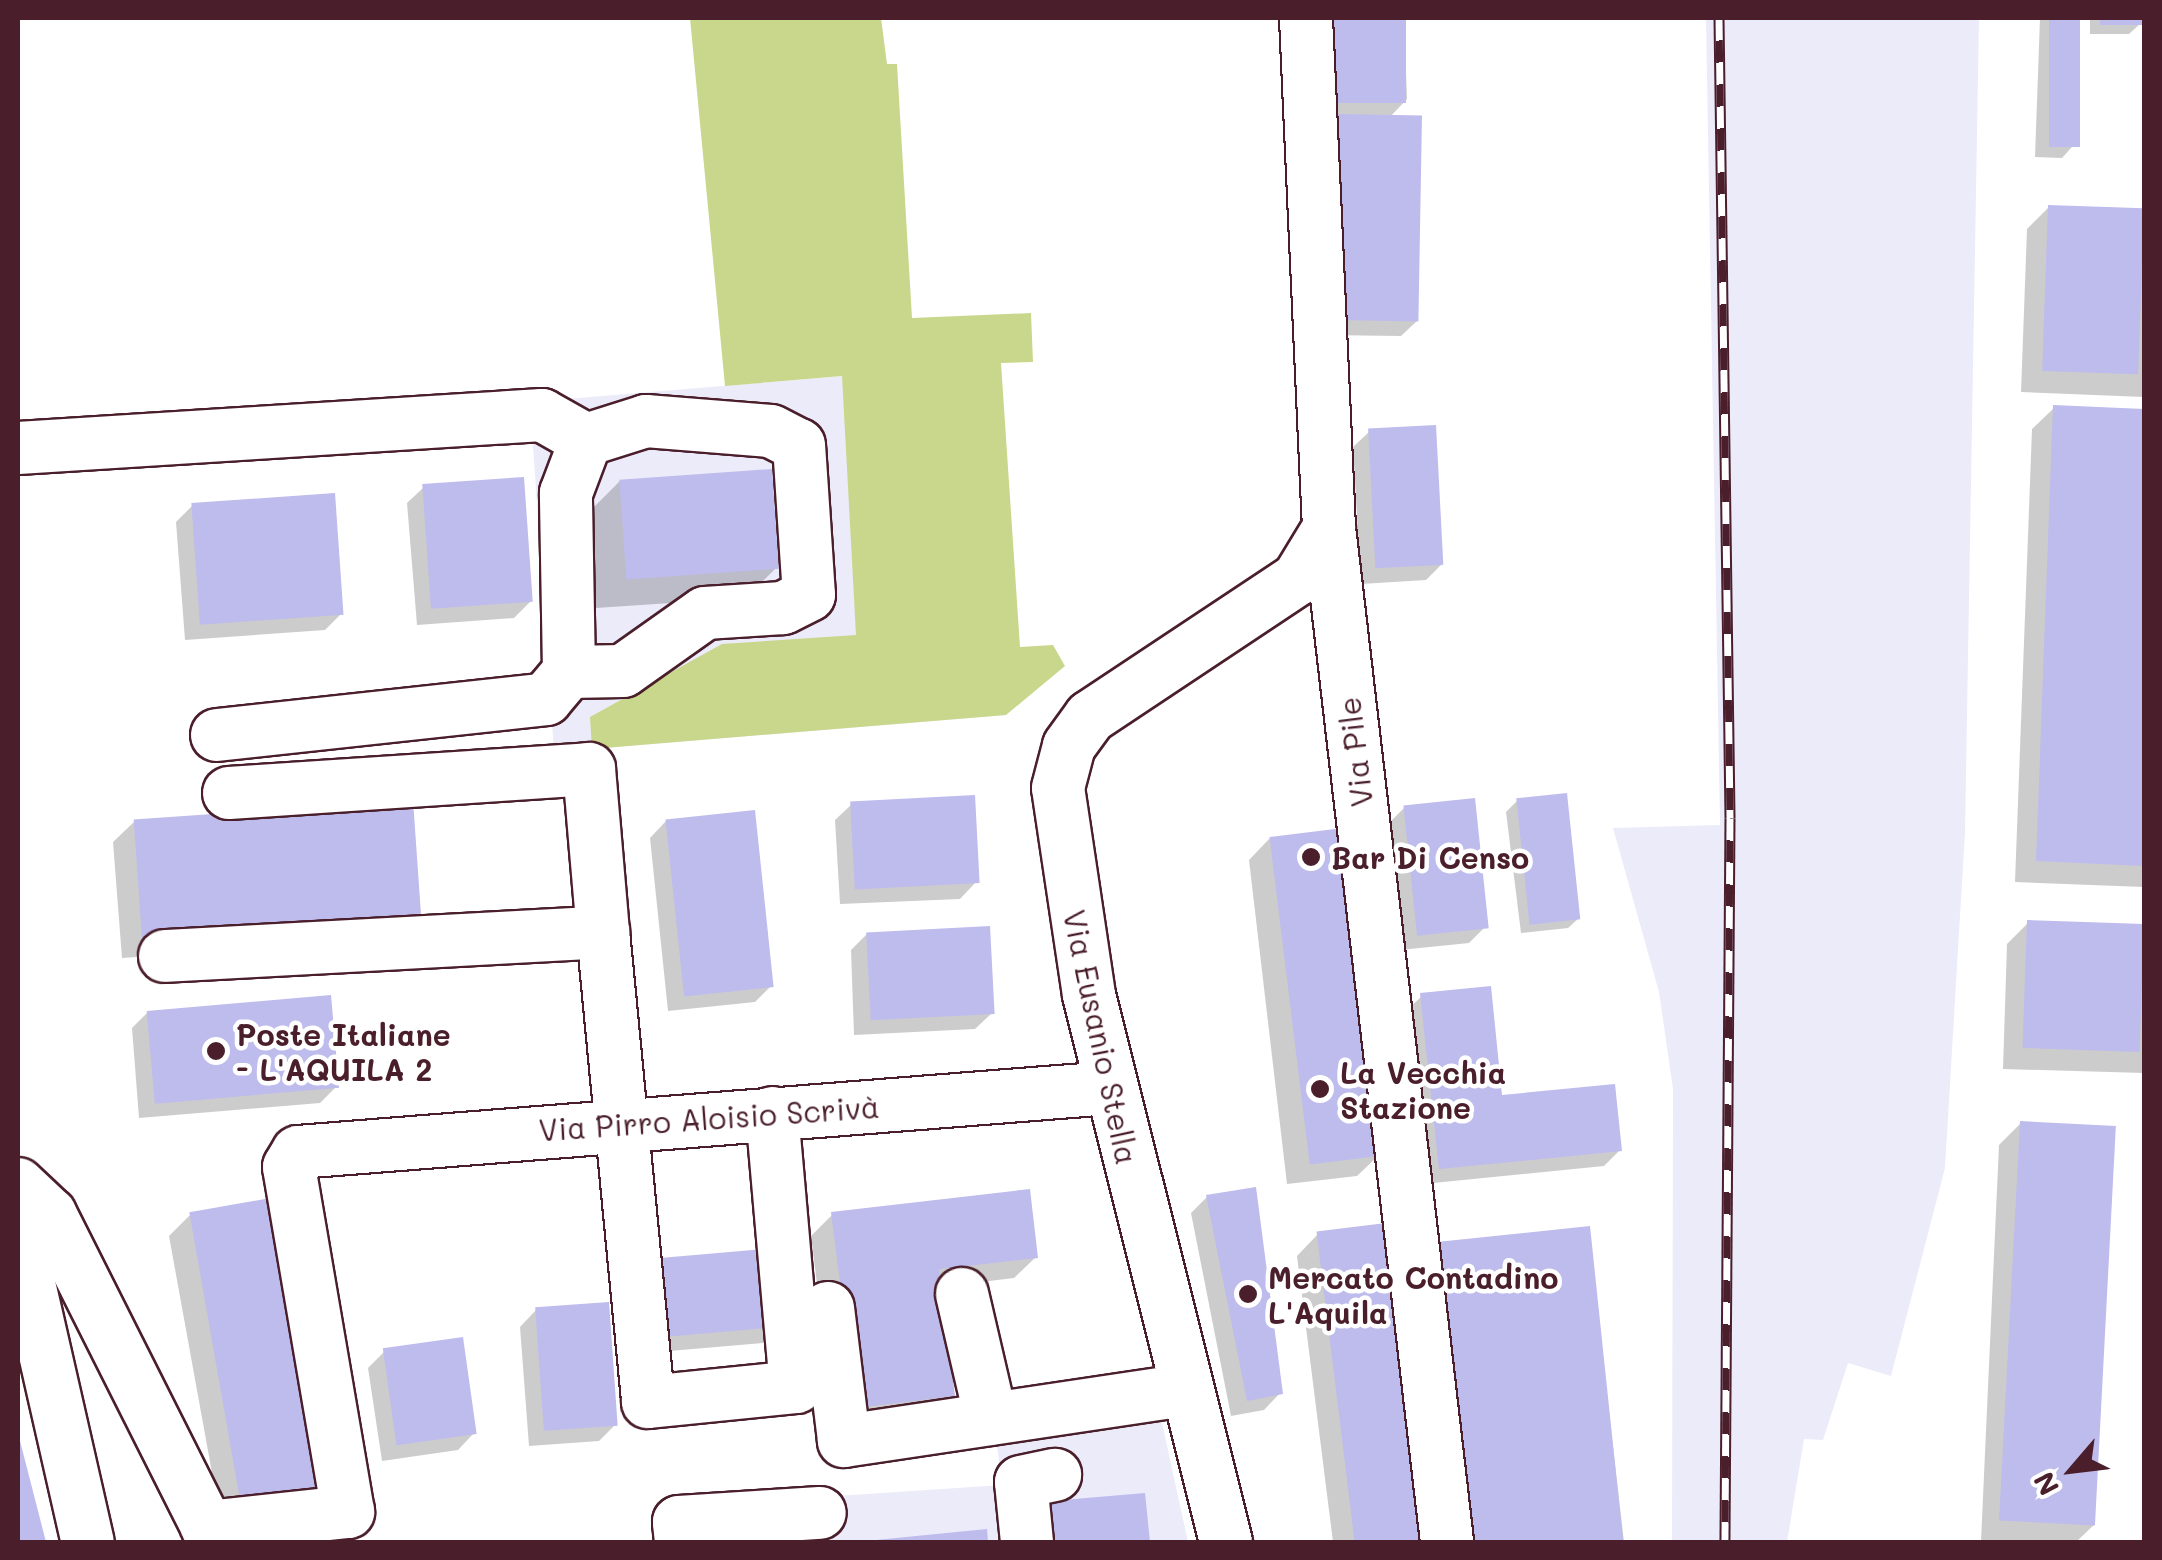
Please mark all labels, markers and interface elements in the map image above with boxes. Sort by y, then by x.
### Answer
street label: Via Pile [1330,695,1380,809]
place label: Bar Di Censo [1331,839,1529,875]
marker: Bar Di Censo [1300,846,1322,868]
street label: Via Eusanio Stella [1056,906,1146,1168]
place label: Poste Italiane - L'AQUILA 2 [236,1016,451,1086]
marker: Poste Italiane - L'AQUILA 2 [205,1040,227,1062]
place label: La Vecchia Stazione [1340,1054,1506,1124]
marker: La Vecchia Stazione [1309,1078,1331,1100]
street label: Via Pirro Aloisio Scrivà [537,1088,881,1148]
place label: Mercato Contadino L'Aquila [1268,1259,1558,1330]
marker: Mercato Contadino L'Aquila [1237,1283,1259,1305]
north arrow [2022,1420,2122,1520]
text: N [2025,1466,2066,1502]

